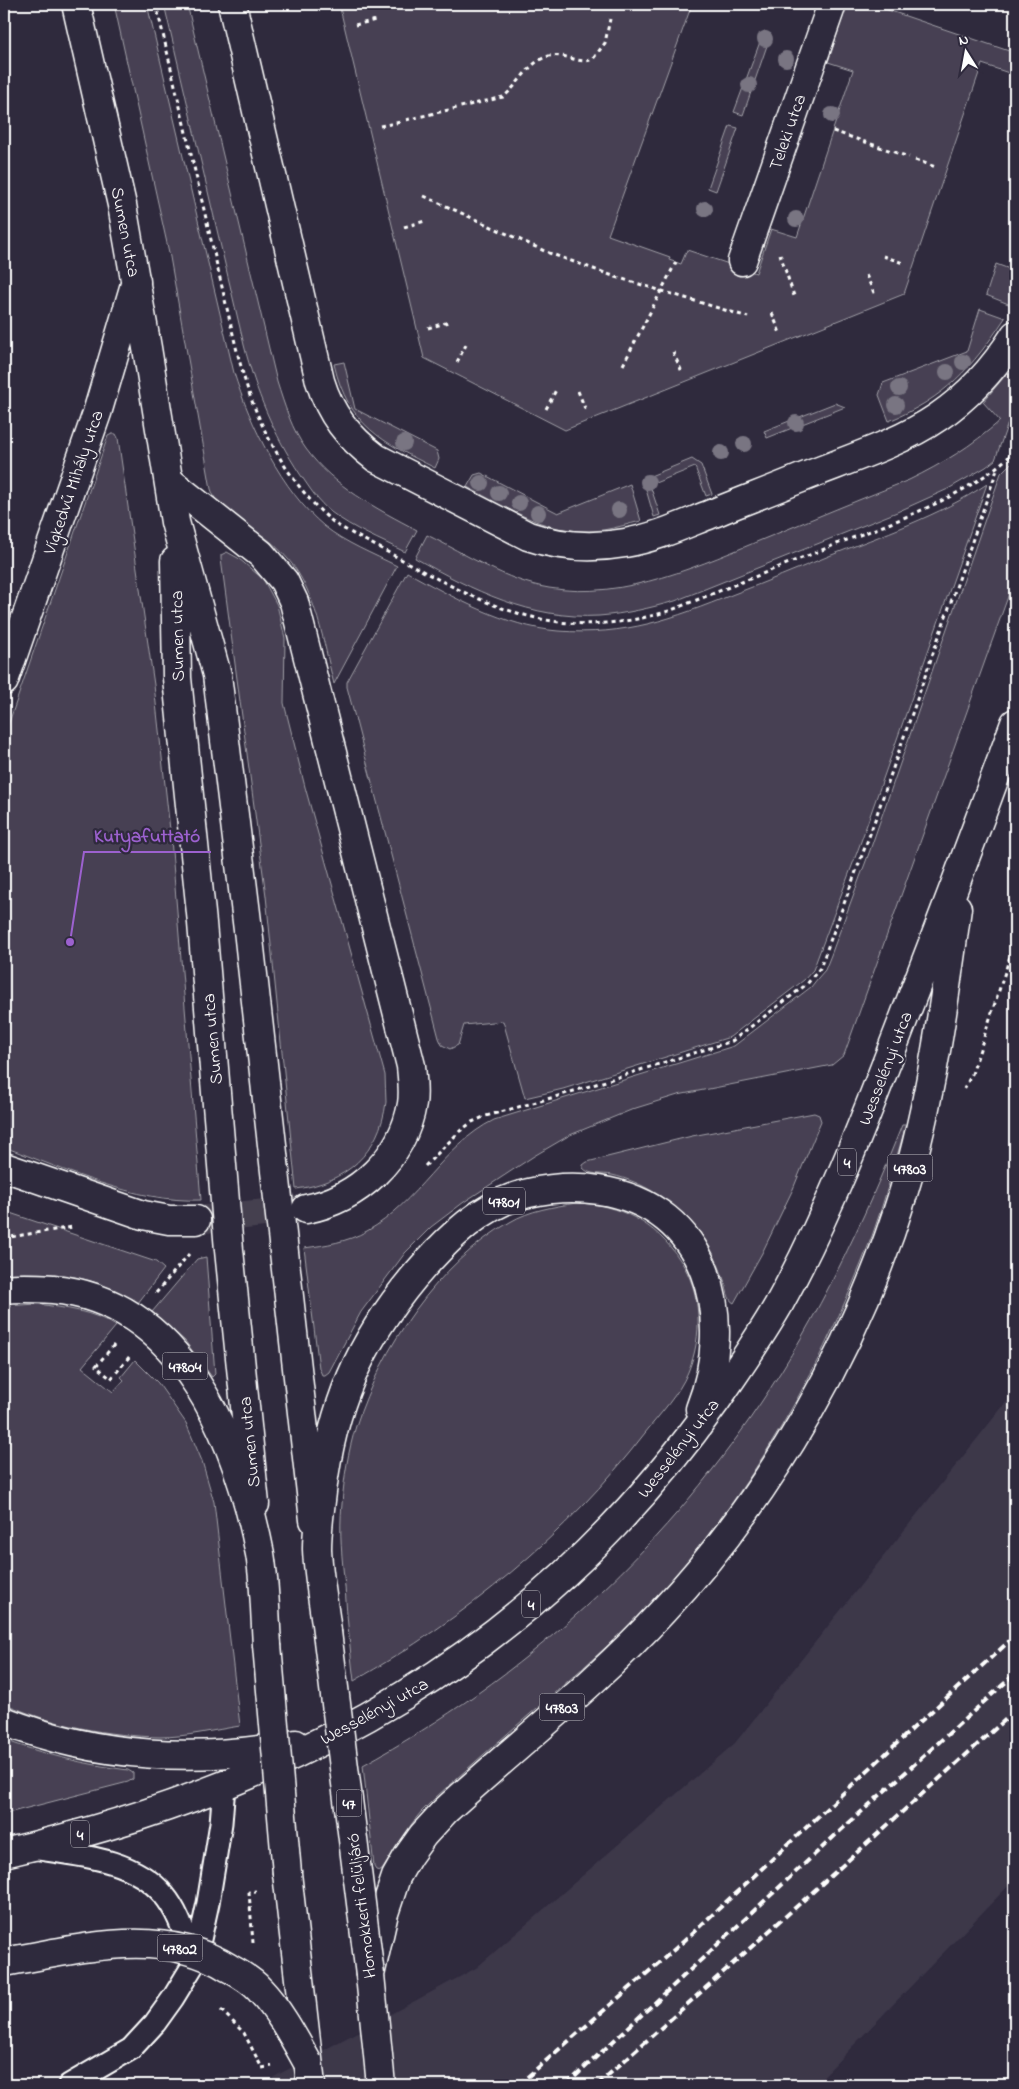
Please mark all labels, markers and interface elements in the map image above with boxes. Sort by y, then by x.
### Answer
north arrow [942,28,992,78]
text: N [957,30,970,52]
street label: Teleki utca [764,91,814,174]
street label: Sumen utca [103,185,146,280]
street label: Vígkedvű Mihály utca [38,407,113,560]
street label: Sumen utca [165,590,193,682]
callout: Kutyafuttató [84,818,211,852]
text: Kutyafuttató [94,824,200,853]
street label: Sumen utca [197,992,231,1085]
street label: Wesselényi utca [853,1008,921,1129]
road number: 4 [838,1148,856,1176]
road number: 47803 [888,1154,932,1182]
road number: 47801 [483,1188,525,1214]
road number: 47804 [162,1352,208,1380]
street label: Wesselényi utca [632,1394,727,1505]
street label: Sumen utca [233,1395,269,1489]
road number: 4 [522,1590,540,1618]
street label: Wesselényi utca [316,1672,434,1753]
road number: 47803 [540,1694,584,1720]
road number: 47 [336,1790,362,1816]
road number: 4 [71,1820,89,1848]
street label: Homokkerti felüljáró [341,1832,385,1980]
road number: 47802 [158,1935,202,1962]

